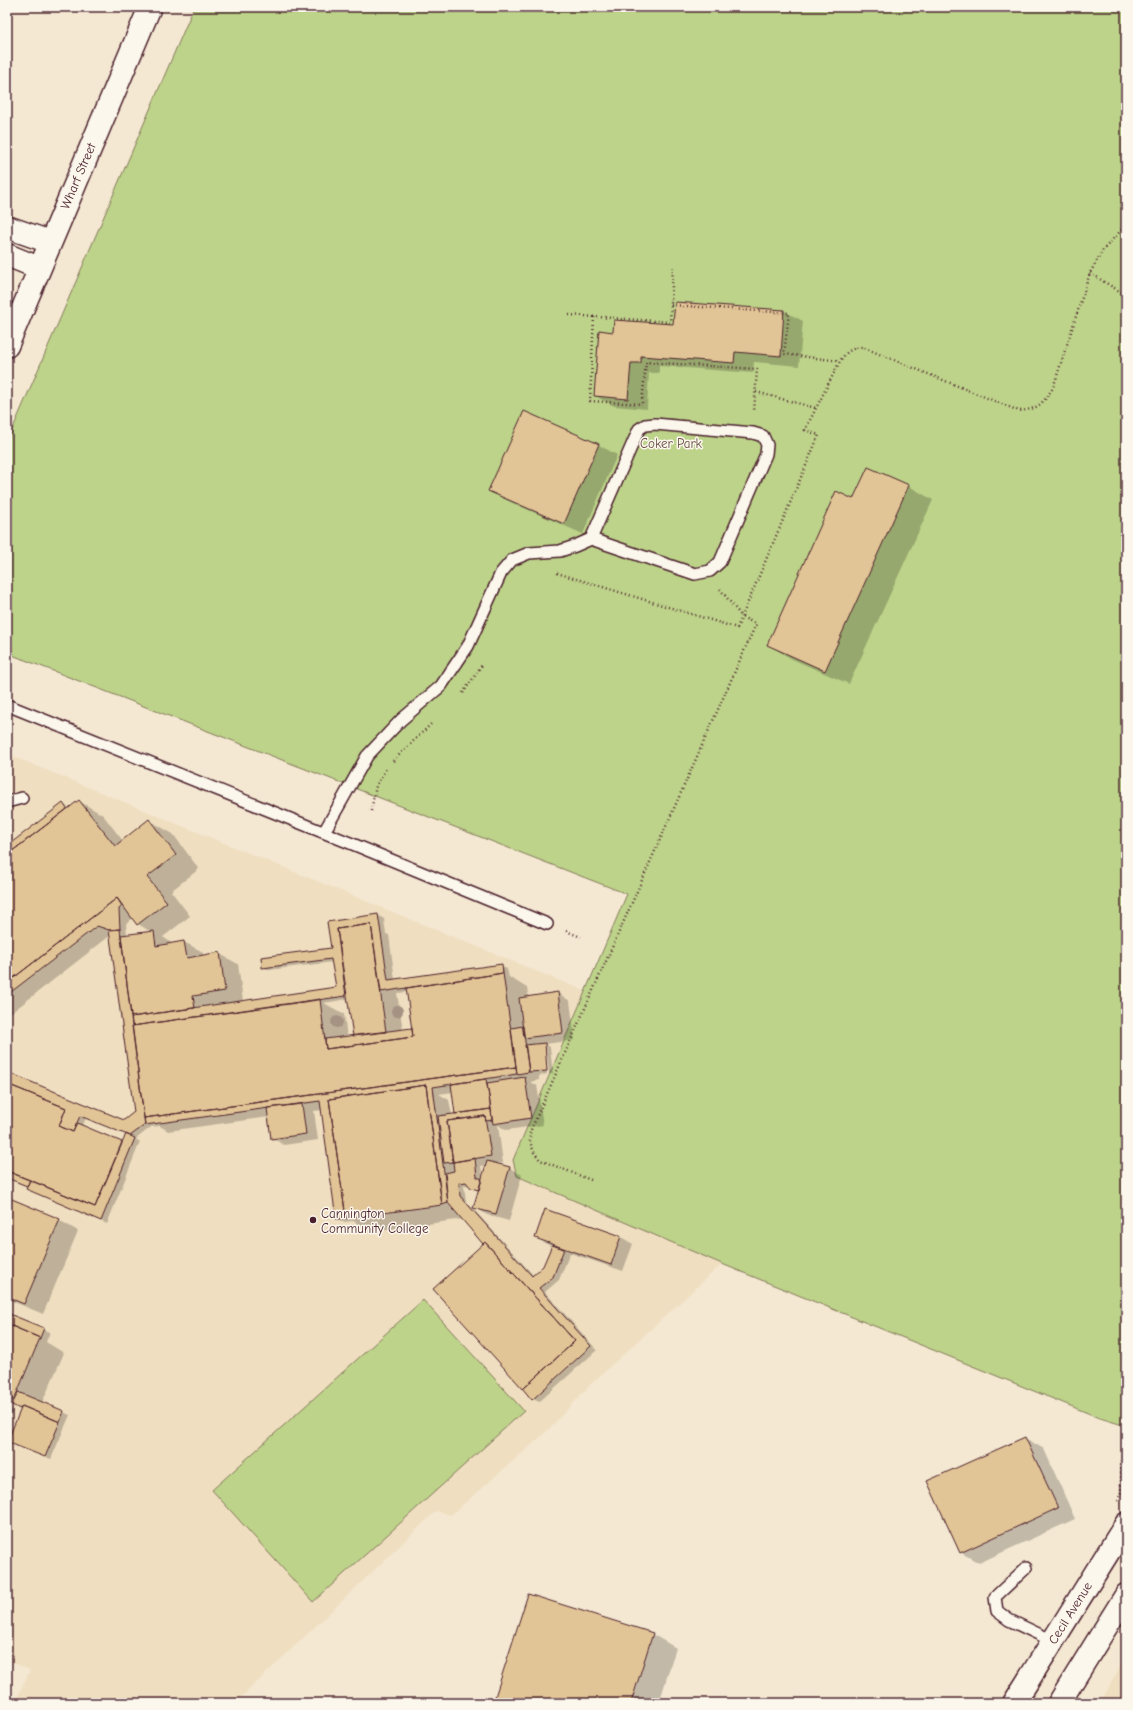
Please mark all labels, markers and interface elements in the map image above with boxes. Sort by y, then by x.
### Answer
street label: Wharf Street [57,139,99,211]
park label: Coker Park [640,436,703,451]
place label: Cannington Community College [321,1206,429,1236]
marker: Cannington Community College [308,1215,318,1225]
street label: Cecil Avenue [1045,1579,1095,1647]

